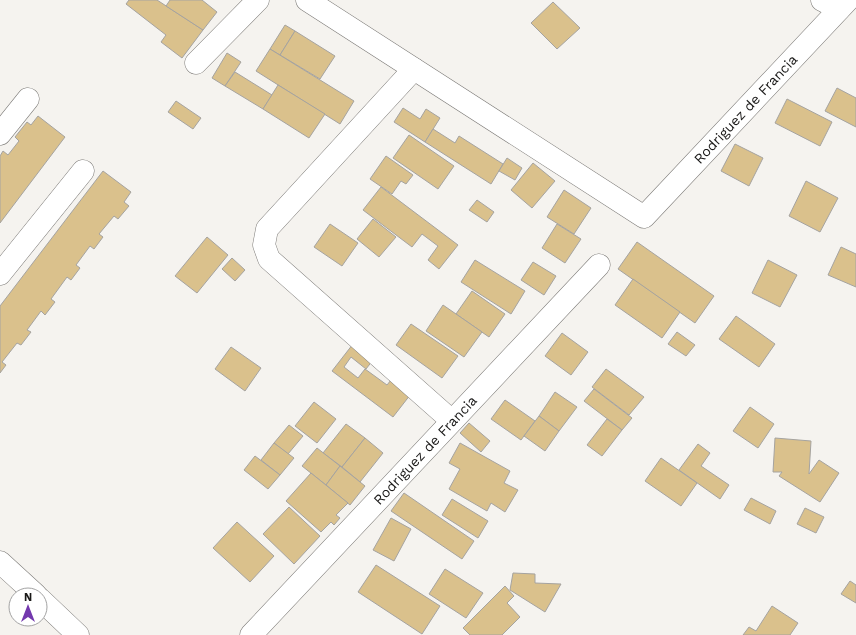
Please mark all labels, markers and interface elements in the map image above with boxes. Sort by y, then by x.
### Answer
street label: Rodriguez de Francia [691,51,800,167]
street label: Rodriguez de Francia [370,392,480,508]
north arrow [8,587,48,627]
text: N [24,591,32,604]

